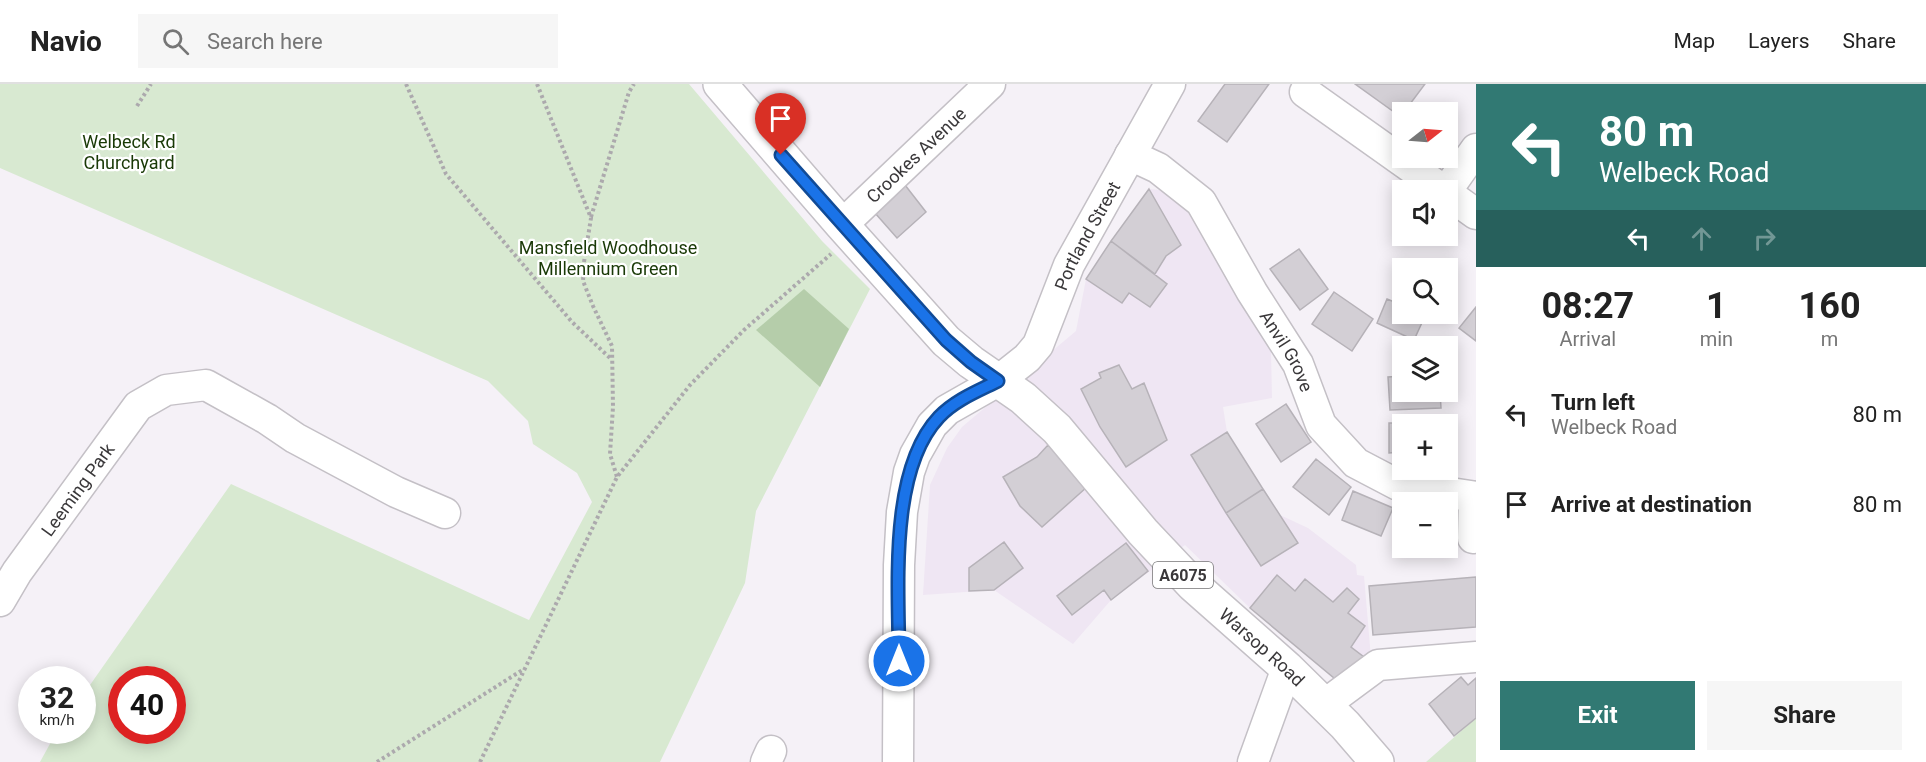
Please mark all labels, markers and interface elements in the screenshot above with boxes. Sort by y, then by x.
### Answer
search box [138,14,558,68]
text: Navio [30,25,102,58]
icon: search [159,25,192,58]
text: Search here [207,29,323,54]
text: Map [1673,29,1715,53]
text: Layers [1748,29,1809,53]
text: Share [1842,29,1896,53]
pin [755,93,806,155]
icon: arrive [764,102,797,135]
street label: Crookes Avenue [862,102,970,207]
north arrow [1392,102,1458,168]
map controls [1392,102,1458,558]
text: 80 m [1599,107,1694,156]
icon: left [1500,108,1578,186]
park label: Welbeck Rd Churchyard [82,131,176,173]
text: Welbeck Road [1599,157,1769,189]
street label: Portland Street [1050,178,1124,293]
button: sound [1392,180,1458,246]
icon: left [1622,222,1655,255]
icon: ahead [1685,222,1718,255]
icon: right [1748,222,1781,255]
park label: Mansfield Woodhouse Millennium Green [519,237,697,279]
button: search [1392,258,1458,324]
text: 08:27 [1541,285,1634,327]
text: 1 [1706,285,1727,327]
text: 160 [1799,285,1861,327]
street label: Anvil Grove [1256,306,1318,394]
text: Arrival [1559,327,1616,351]
text: min [1700,327,1733,351]
text: m [1821,327,1838,351]
button: layers [1392,336,1458,402]
text: Turn left [1551,390,1635,415]
icon: left [1500,398,1533,431]
text: 80 m [1853,402,1902,427]
button: + [1392,414,1458,480]
text: Welbeck Road [1551,415,1677,439]
street label: Leeming Park [36,438,119,540]
icon: arrive [1500,488,1533,521]
button: − [1392,492,1458,558]
text: Arrive at destination [1551,492,1752,517]
text: 80 m [1853,492,1902,517]
road number: A6075 [1153,562,1213,588]
street label: Warsop Road [1215,603,1309,690]
position arrow [867,629,931,693]
speed limit sign: 40 [108,666,186,744]
text: 32 [40,680,74,715]
button: Exit [1500,681,1695,750]
button: Share [1707,681,1902,750]
text: km/h [39,711,75,729]

